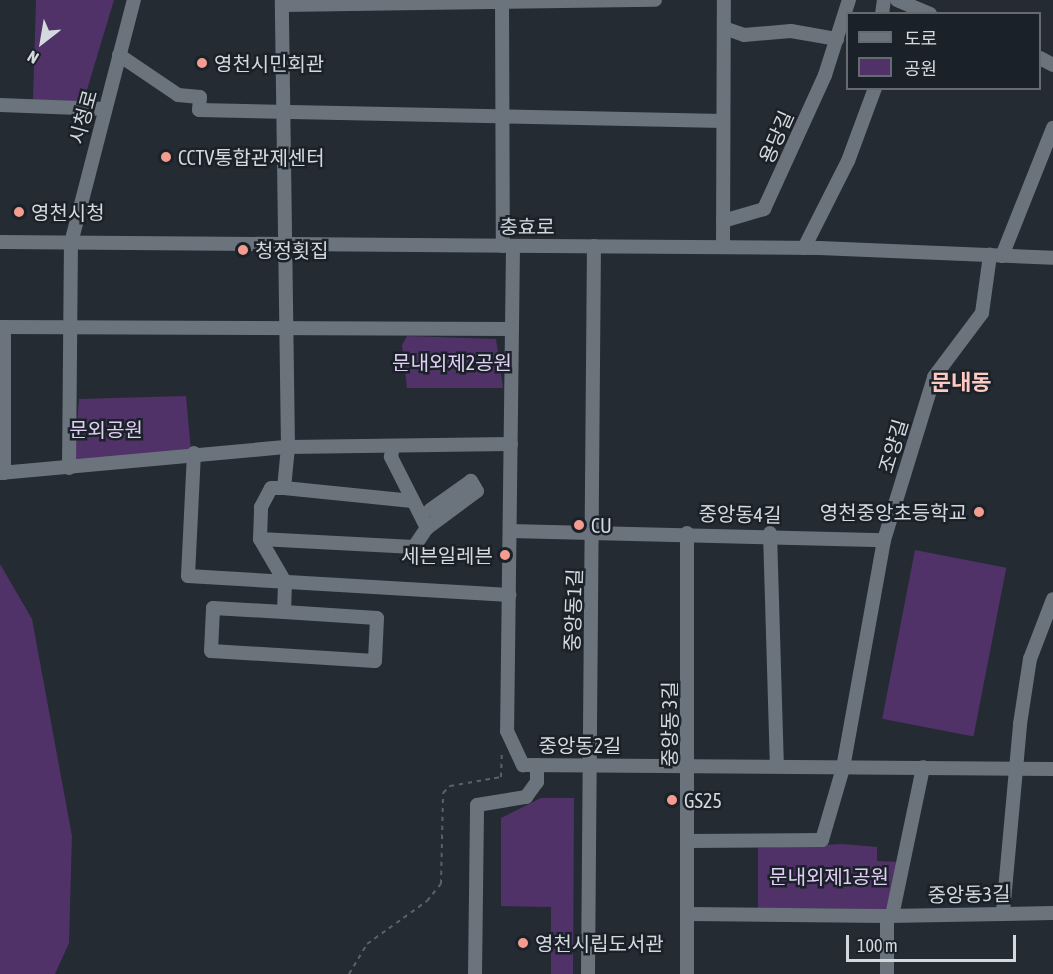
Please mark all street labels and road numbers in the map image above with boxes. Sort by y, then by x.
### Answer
street label: 시청로 [64,87,102,147]
street label: 용당길 [754,107,798,167]
street label: 충효로 [499,214,555,238]
street label: 조양길 [873,416,913,476]
street label: 중앙동4길 [698,501,782,527]
street label: 중앙동1길 [560,568,586,652]
street label: 중앙동 3길 [657,681,681,767]
street label: 중앙동2길 [539,733,621,757]
street label: 중앙동3길 [927,881,1011,907]

